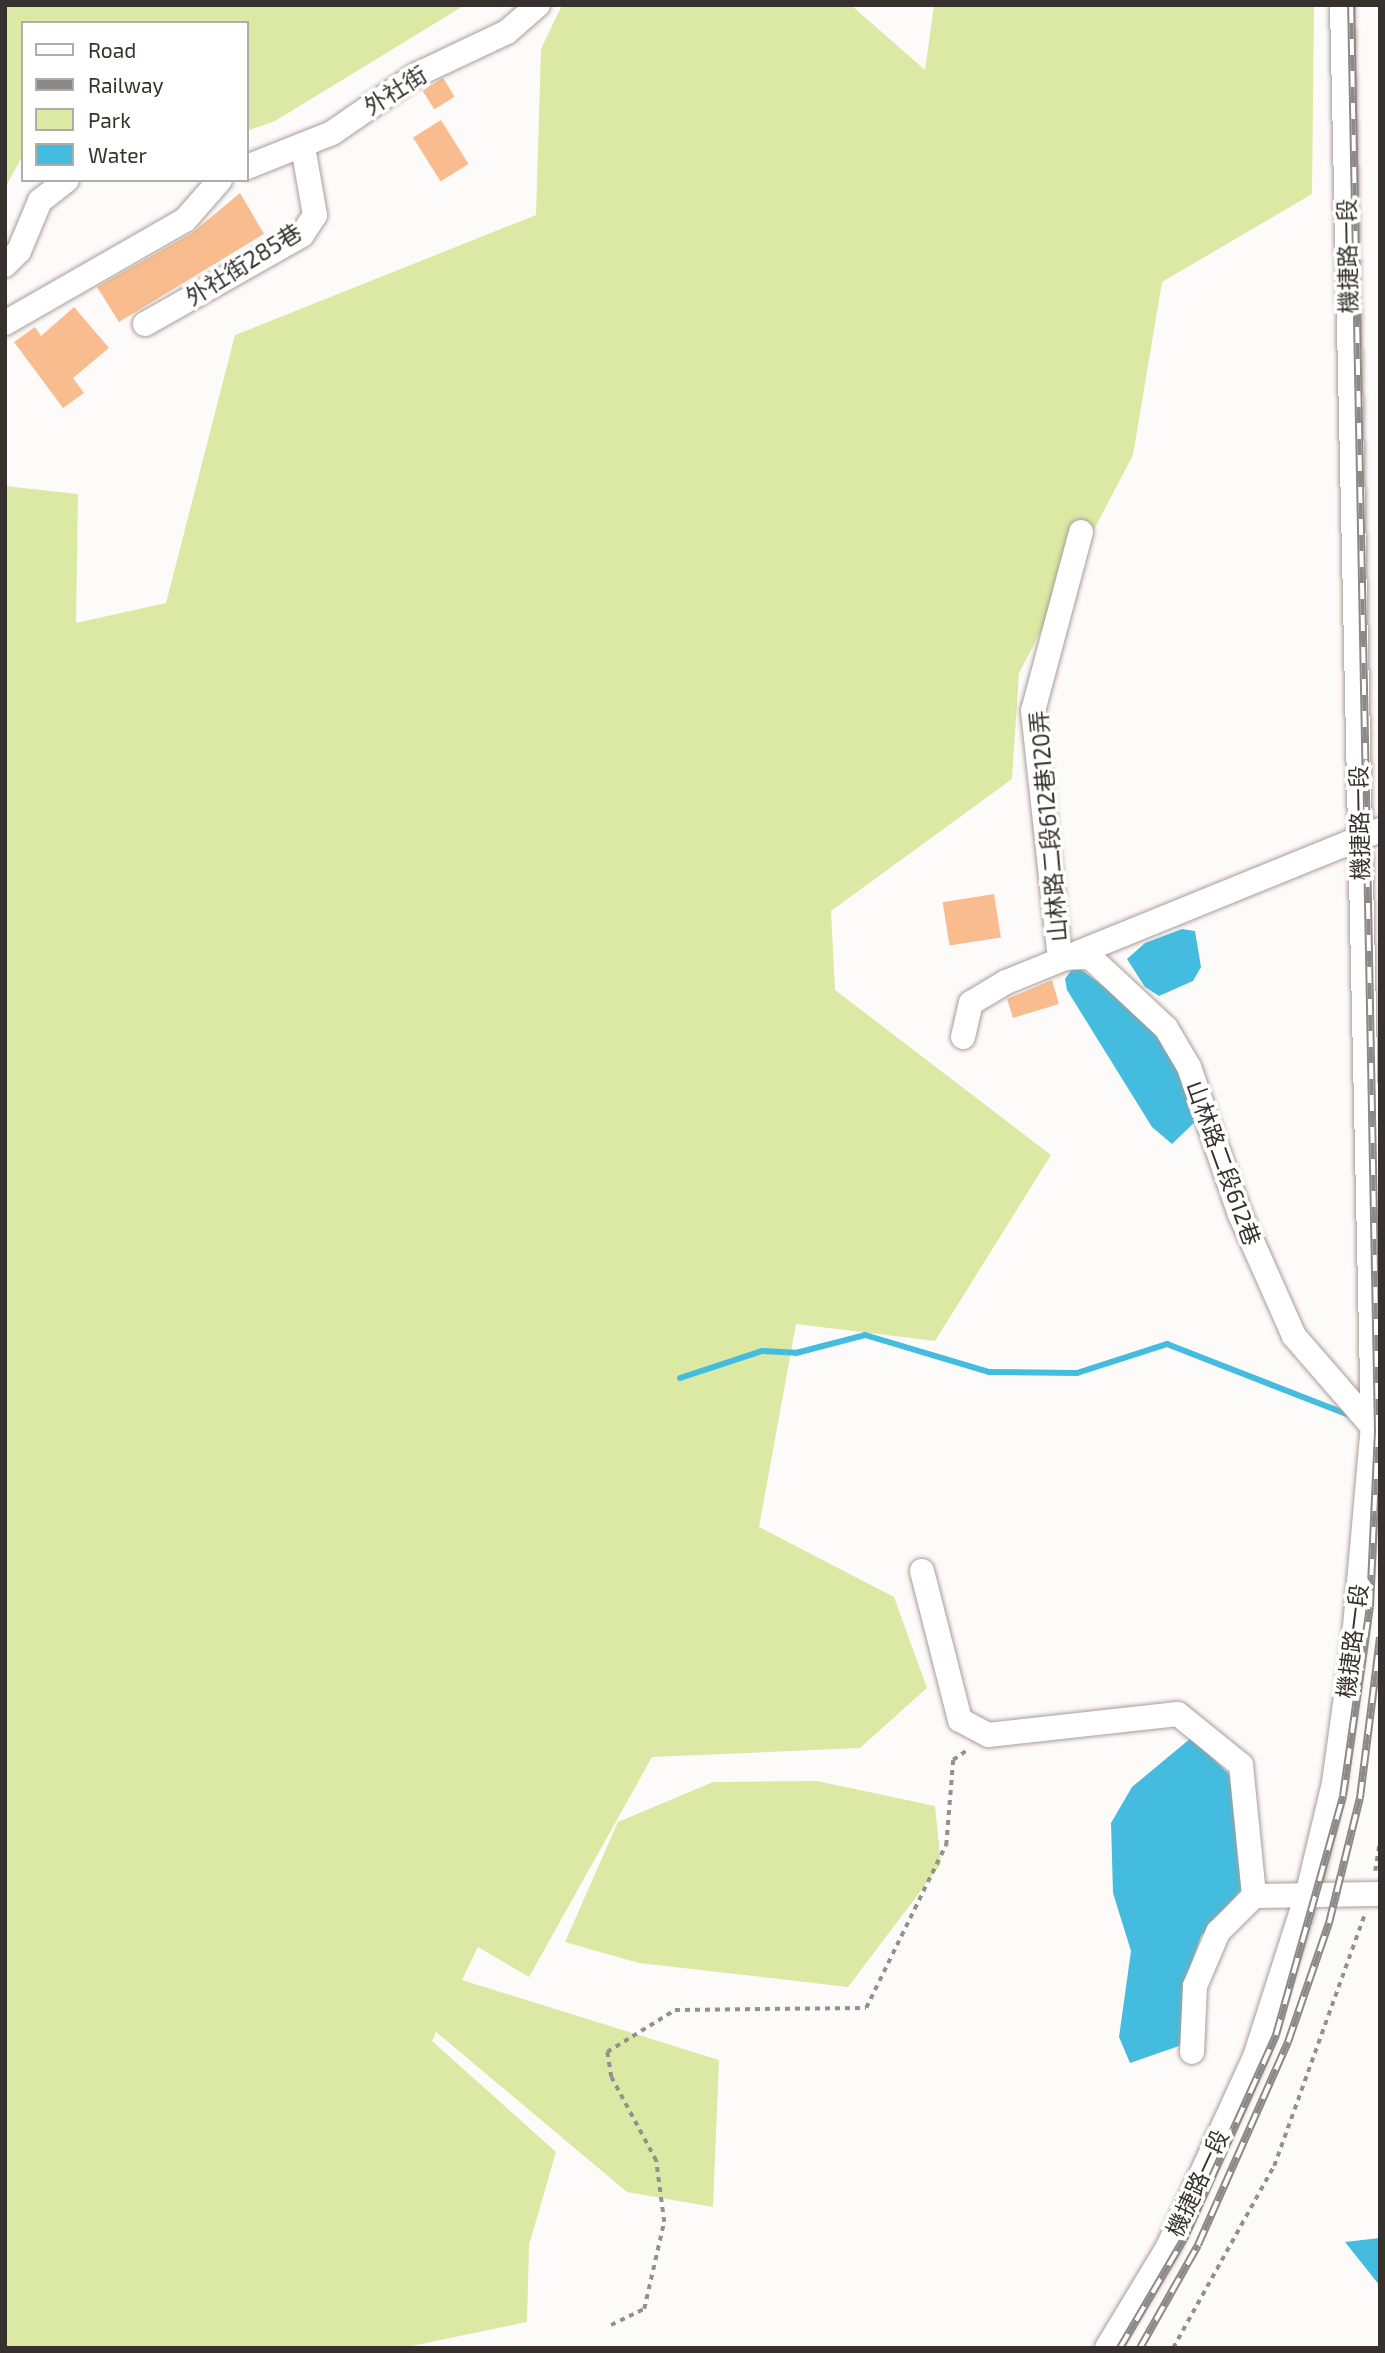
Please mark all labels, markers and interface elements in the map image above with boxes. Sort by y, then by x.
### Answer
legend [21,21,248,182]
text: Road [88,37,136,62]
street label: 外社街 [358,60,432,120]
text: Railway [88,72,164,97]
text: Park [88,107,131,132]
text: Water [88,142,147,167]
street label: 機捷路一段 [1332,198,1362,314]
street label: 外社街285巷 [180,218,306,310]
street label: 山林路二段612巷120弄 [1024,709,1072,943]
street label: 機捷路一段 [1344,765,1374,881]
street label: 山林路二段612巷 [1181,1077,1267,1249]
street label: 機捷路一段 [1331,1582,1373,1700]
street label: 機捷路一段 [1160,2125,1234,2241]

